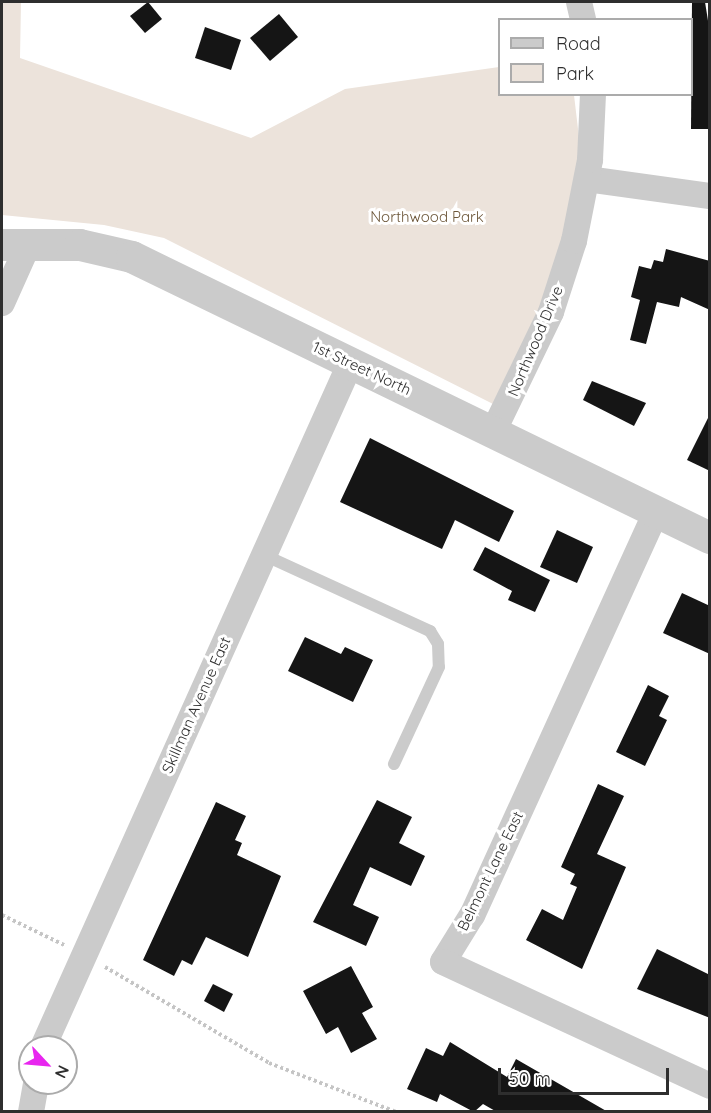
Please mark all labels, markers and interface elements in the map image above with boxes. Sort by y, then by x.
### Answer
legend [498,18,693,96]
text: Road [556,32,601,55]
text: Park [556,62,594,85]
park label: Northwood Park [370,208,484,226]
street label: Northwood Drive [504,283,566,399]
street label: 1st Street North [310,337,414,399]
street label: Skillman Avenue East [158,634,234,776]
street label: Belmont Lane East [453,808,527,934]
north arrow [18,1035,78,1095]
scale bar [501,1056,672,1094]
text: N [51,1062,74,1082]
text: 50 m [509,1067,551,1090]

